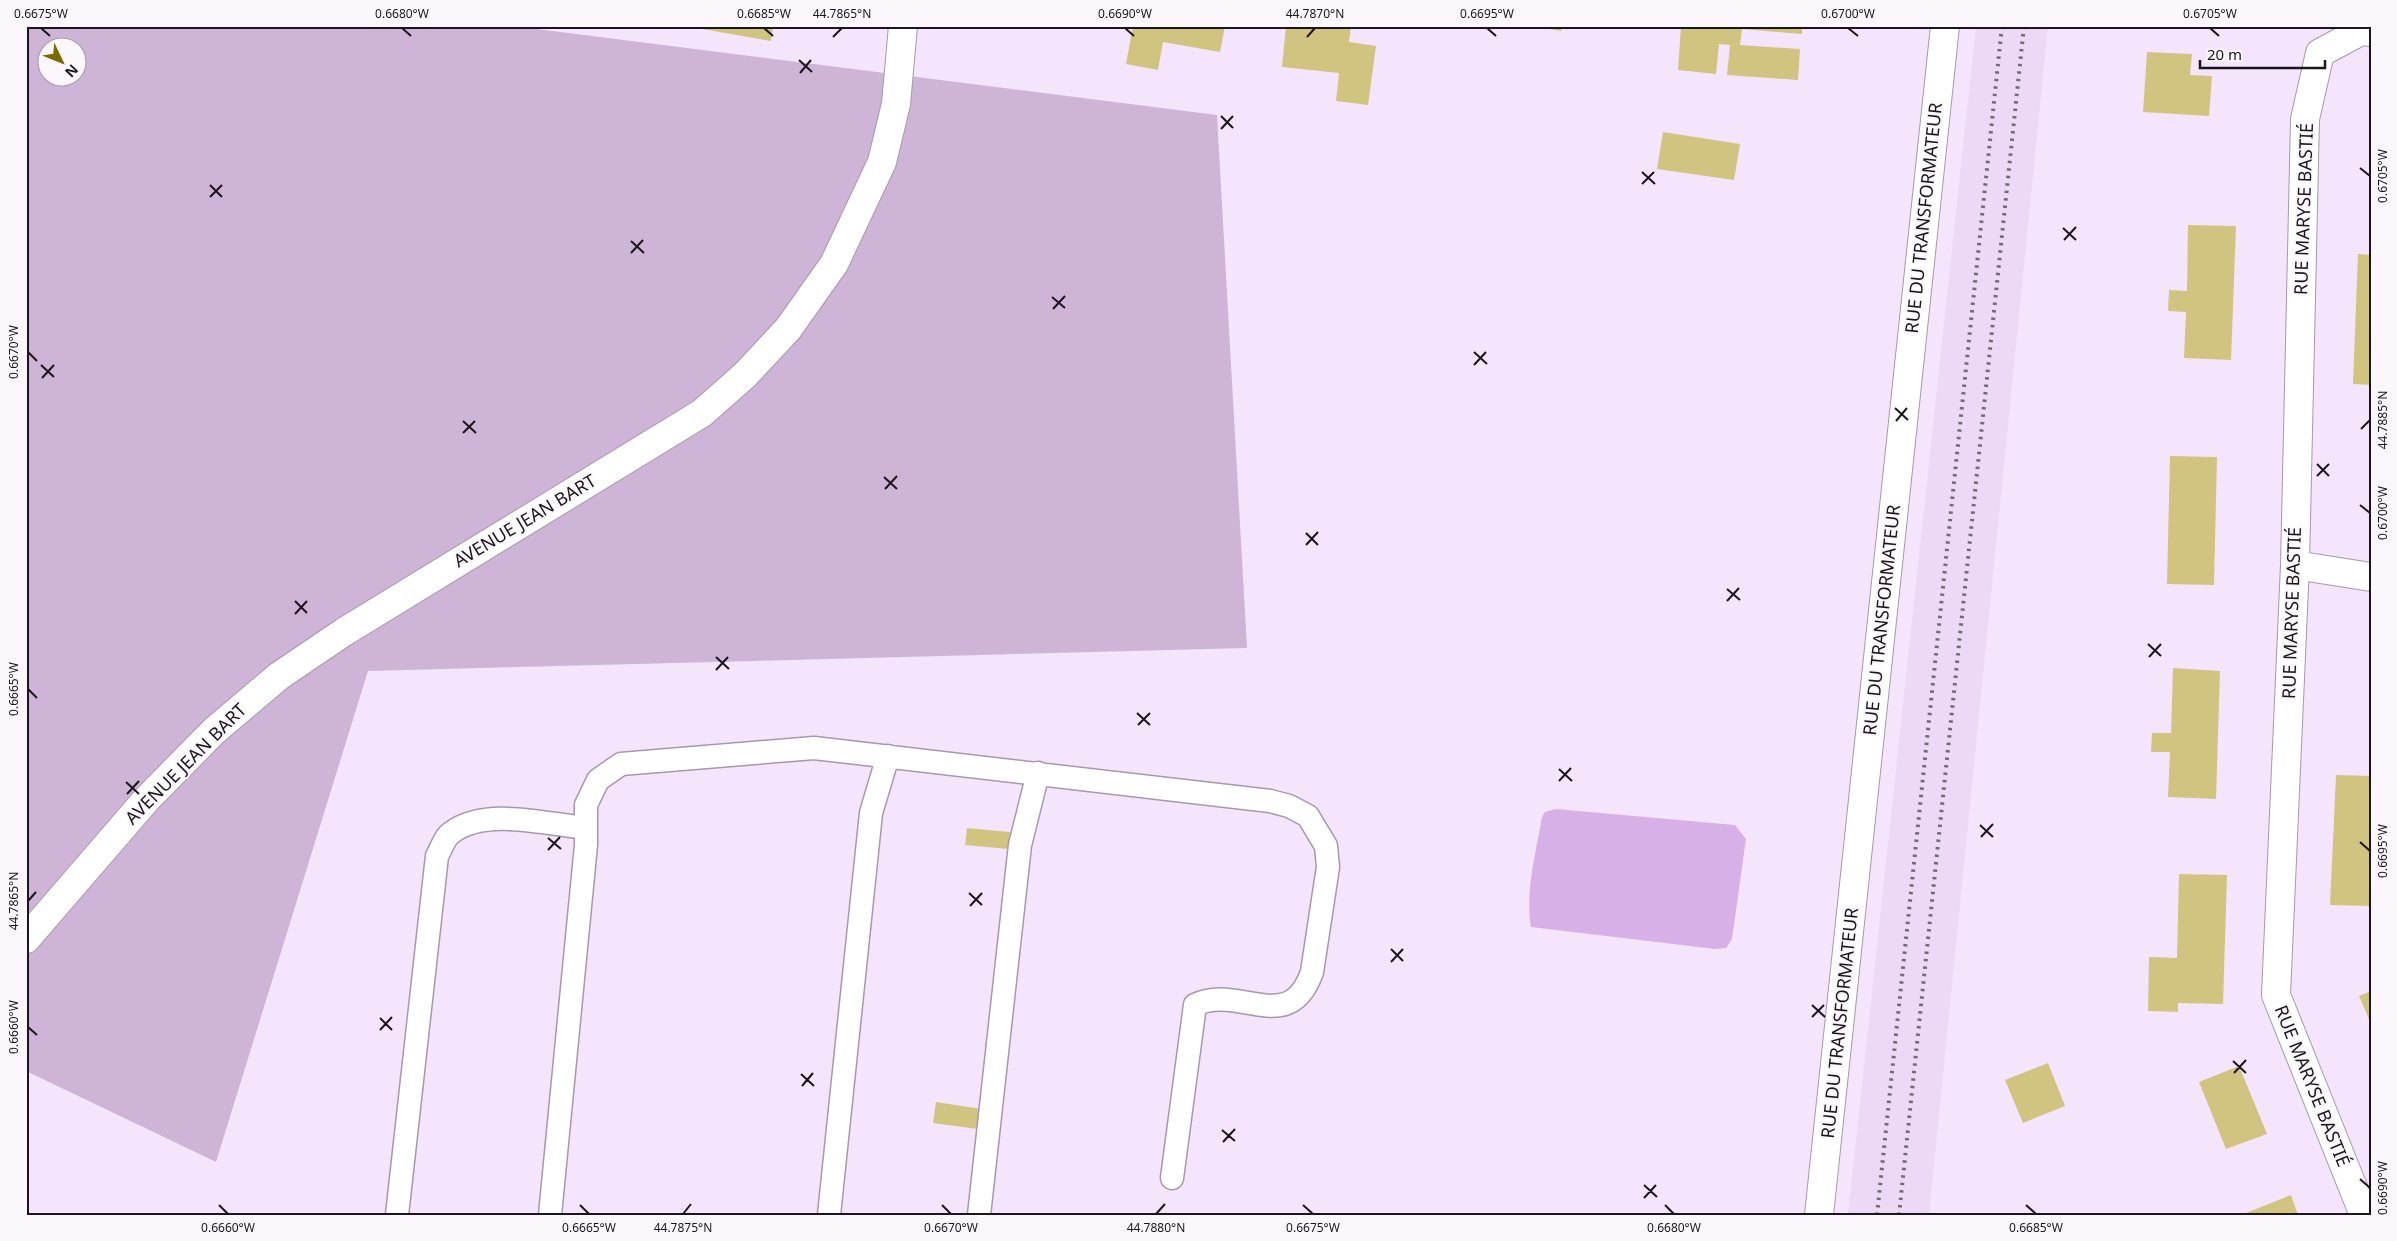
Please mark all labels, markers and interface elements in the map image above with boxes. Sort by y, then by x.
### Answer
text: 0.6675°W [14,5,68,22]
text: 0.6680°W [375,5,429,22]
text: 0.6685°W [737,5,791,22]
text: 44.7865°N [813,5,871,22]
text: 0.6690°W [1098,5,1152,22]
text: 44.7870°N [1286,5,1344,22]
text: 0.6695°W [1460,5,1514,22]
text: 0.6700°W [1821,5,1875,22]
text: 0.6705°W [2183,5,2237,22]
north arrow [38,38,88,88]
scale bar [2200,38,2324,70]
text: 20 m [2207,44,2242,64]
text: N [61,61,83,82]
street label: RUE DU TRANSFORMATEUR [1899,101,1947,334]
street label: RUE MARYSE BASTIÉ [2288,123,2318,295]
text: 0.6705°W [2374,149,2391,203]
text: 0.6670°W [5,325,22,379]
text: 44.7885°N [2374,391,2391,449]
street label: AVENUE JEAN BART [449,468,600,572]
text: 0.6700°W [2374,486,2391,540]
street label: RUE DU TRANSFORMATEUR [1857,503,1905,736]
street label: RUE MARYSE BASTIÉ [2276,527,2306,699]
text: 0.6665°W [5,662,22,716]
street label: AVENUE JEAN BART [119,697,251,829]
text: 0.6695°W [2374,824,2391,878]
text: 44.7865°N [5,872,22,930]
street label: RUE DU TRANSFORMATEUR [1815,906,1863,1139]
text: 0.6660°W [5,1000,22,1054]
street label: RUE MARYSE BASTIÉ [2270,1001,2356,1170]
text: 0.6690°W [2374,1161,2391,1215]
text: 0.6660°W [201,1219,255,1236]
text: 0.6665°W [562,1219,616,1236]
text: 44.7875°N [654,1219,712,1236]
text: 0.6670°W [924,1219,978,1236]
text: 44.7880°N [1127,1219,1185,1236]
text: 0.6675°W [1286,1219,1340,1236]
text: 0.6680°W [1647,1219,1701,1236]
text: 0.6685°W [2009,1219,2063,1236]

